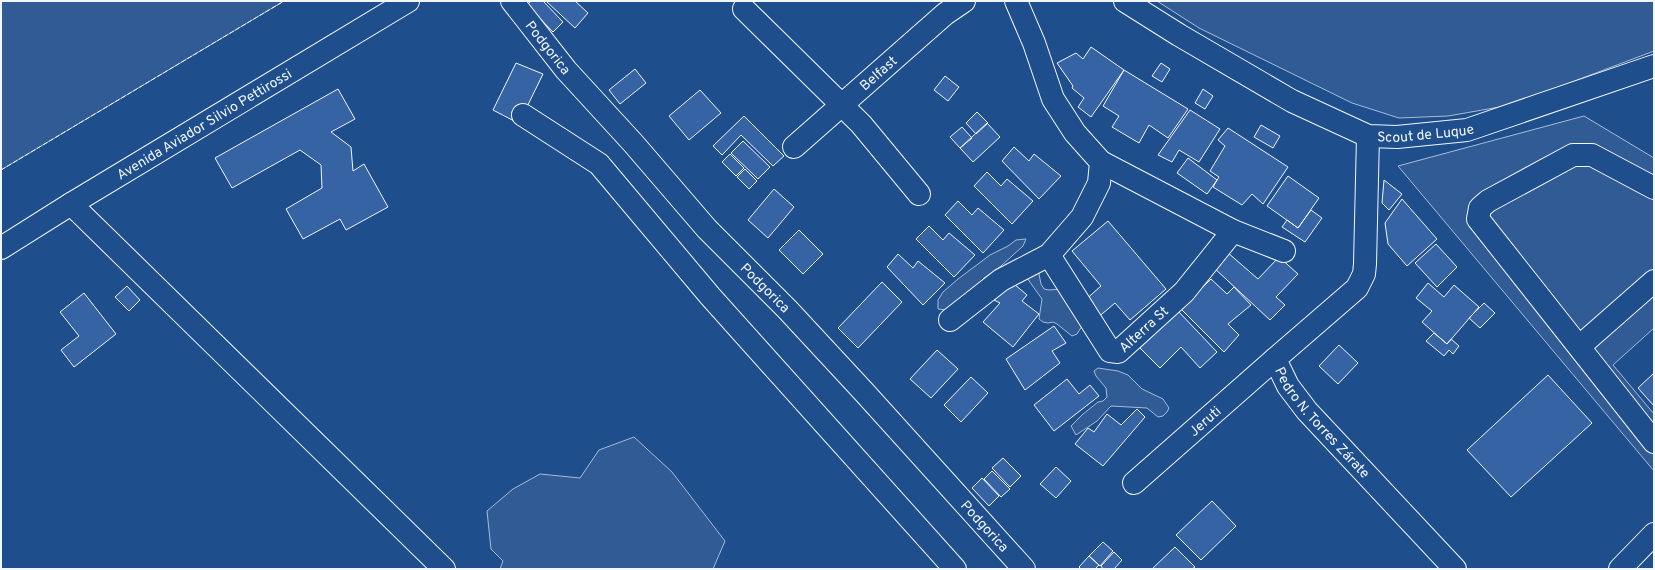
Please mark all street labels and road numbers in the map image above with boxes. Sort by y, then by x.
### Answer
street label: Podgorica [521,18,573,79]
street label: Belfast [857,53,901,95]
street label: Avenida Aviador Silvio Pettirossi [114,66,296,184]
street label: Scout de Luque [1377,121,1477,147]
street label: Podgorica [736,260,793,317]
street label: Alterra St [1116,303,1173,357]
street label: Pedro N. Torres Zárate [1270,365,1373,483]
street label: Jeruti [1186,403,1225,441]
street label: Podgorica [956,498,1012,556]

